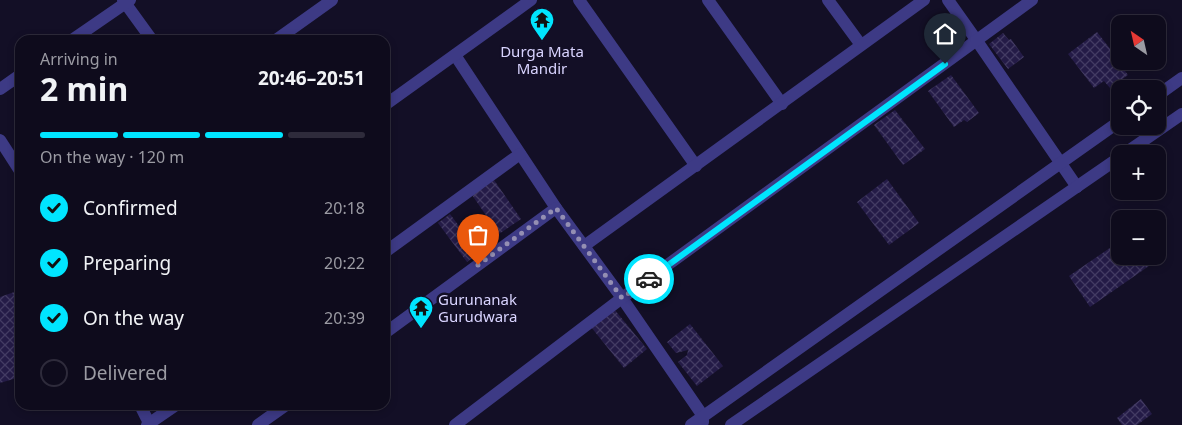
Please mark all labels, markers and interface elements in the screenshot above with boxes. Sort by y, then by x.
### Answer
temple icon: Durga Mata Mandir [529,7,555,41]
pin [924,13,966,64]
north arrow [1111,15,1166,70]
map controls [1111,15,1166,265]
icon: home [931,20,959,48]
place label: Durga Mata Mandir [500,41,584,78]
text: Arriving in [40,48,118,70]
text: 20:46–20:51 [258,65,365,91]
text: 2 min [40,67,128,110]
button: locate [1111,80,1166,135]
button: + [1111,145,1166,200]
text: On the way · 120 m [40,146,184,168]
icon: check [40,194,68,222]
text: Confirmed [83,195,178,221]
text: 20:18 [324,197,365,219]
button: − [1111,210,1166,265]
pin [457,214,499,265]
icon: bag [464,221,492,249]
icon: check [40,249,68,277]
text: Preparing [83,250,171,276]
text: 20:22 [324,252,365,274]
courier [624,254,674,304]
icon: car [635,265,663,293]
place label: Gurunanak Gurudwara [438,289,517,326]
temple icon: Gurunanak Gurudwara [408,295,434,329]
icon: check [40,304,68,332]
text: On the way [83,305,184,331]
text: 20:39 [324,307,365,329]
text: Delivered [83,360,168,386]

